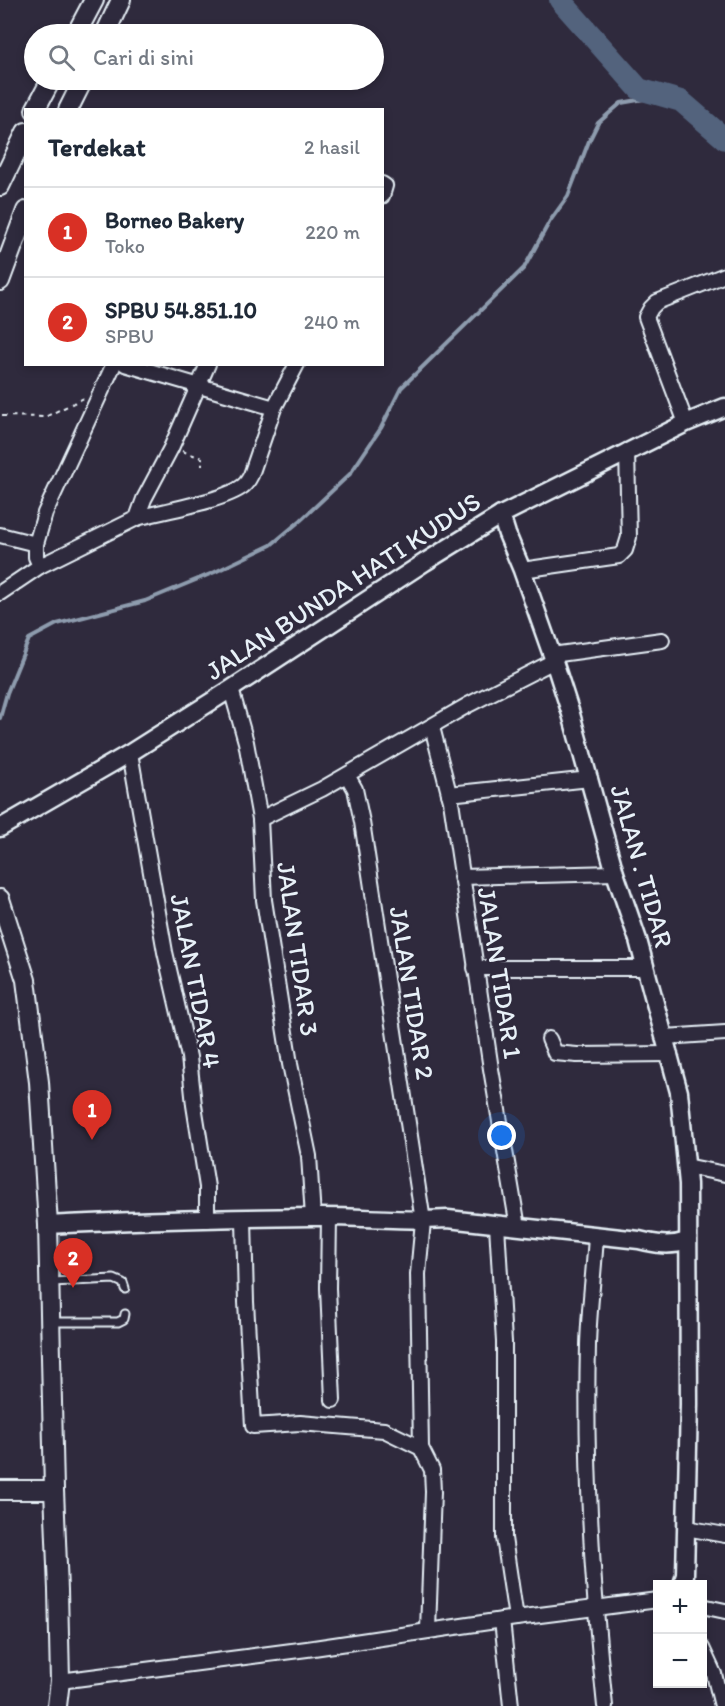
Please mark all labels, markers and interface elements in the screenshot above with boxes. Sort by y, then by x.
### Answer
search box [24,24,384,90]
icon: search [45,41,78,74]
text: Cari di sini [93,44,194,71]
text: Terdekat [48,131,146,163]
text: 2 hasil [304,135,360,159]
text: Borneo Bakery [105,207,244,234]
text: 1 [63,220,72,244]
text: 220 m [305,220,360,244]
text: Toko [105,234,145,258]
text: SPBU 54.851.10 [105,297,257,324]
text: 2 [62,310,73,334]
text: 240 m [304,310,360,334]
text: SPBU [105,324,154,348]
street label: JALAN BUNDA HATI KUDUS [200,485,486,687]
street label: JALAN . TIDAR [604,781,680,951]
street label: JALAN TIDAR 3 [270,860,326,1038]
street label: JALAN TIDAR 1 [471,885,529,1061]
street label: JALAN TIDAR 4 [163,891,229,1071]
street label: JALAN TIDAR 2 [383,904,442,1082]
pin: 1 [72,1090,112,1140]
your location [487,1121,516,1150]
pin: 2 [54,1238,92,1288]
map controls [653,1580,707,1688]
button: + [653,1580,707,1634]
button: − [653,1634,707,1688]

